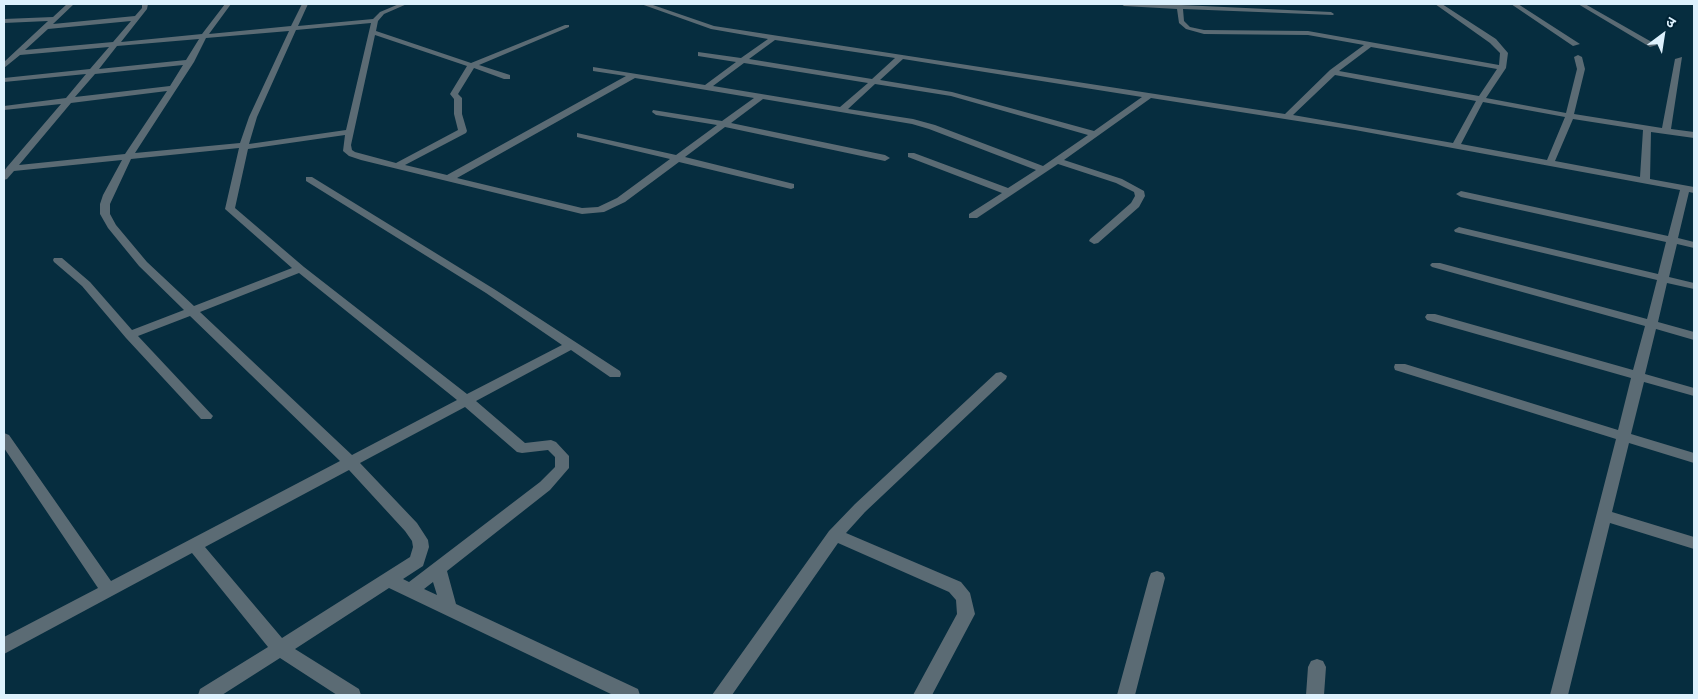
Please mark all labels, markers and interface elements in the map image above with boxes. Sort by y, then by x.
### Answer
north arrow [1638,10,1688,60]
text: उ [1663,13,1678,31]

